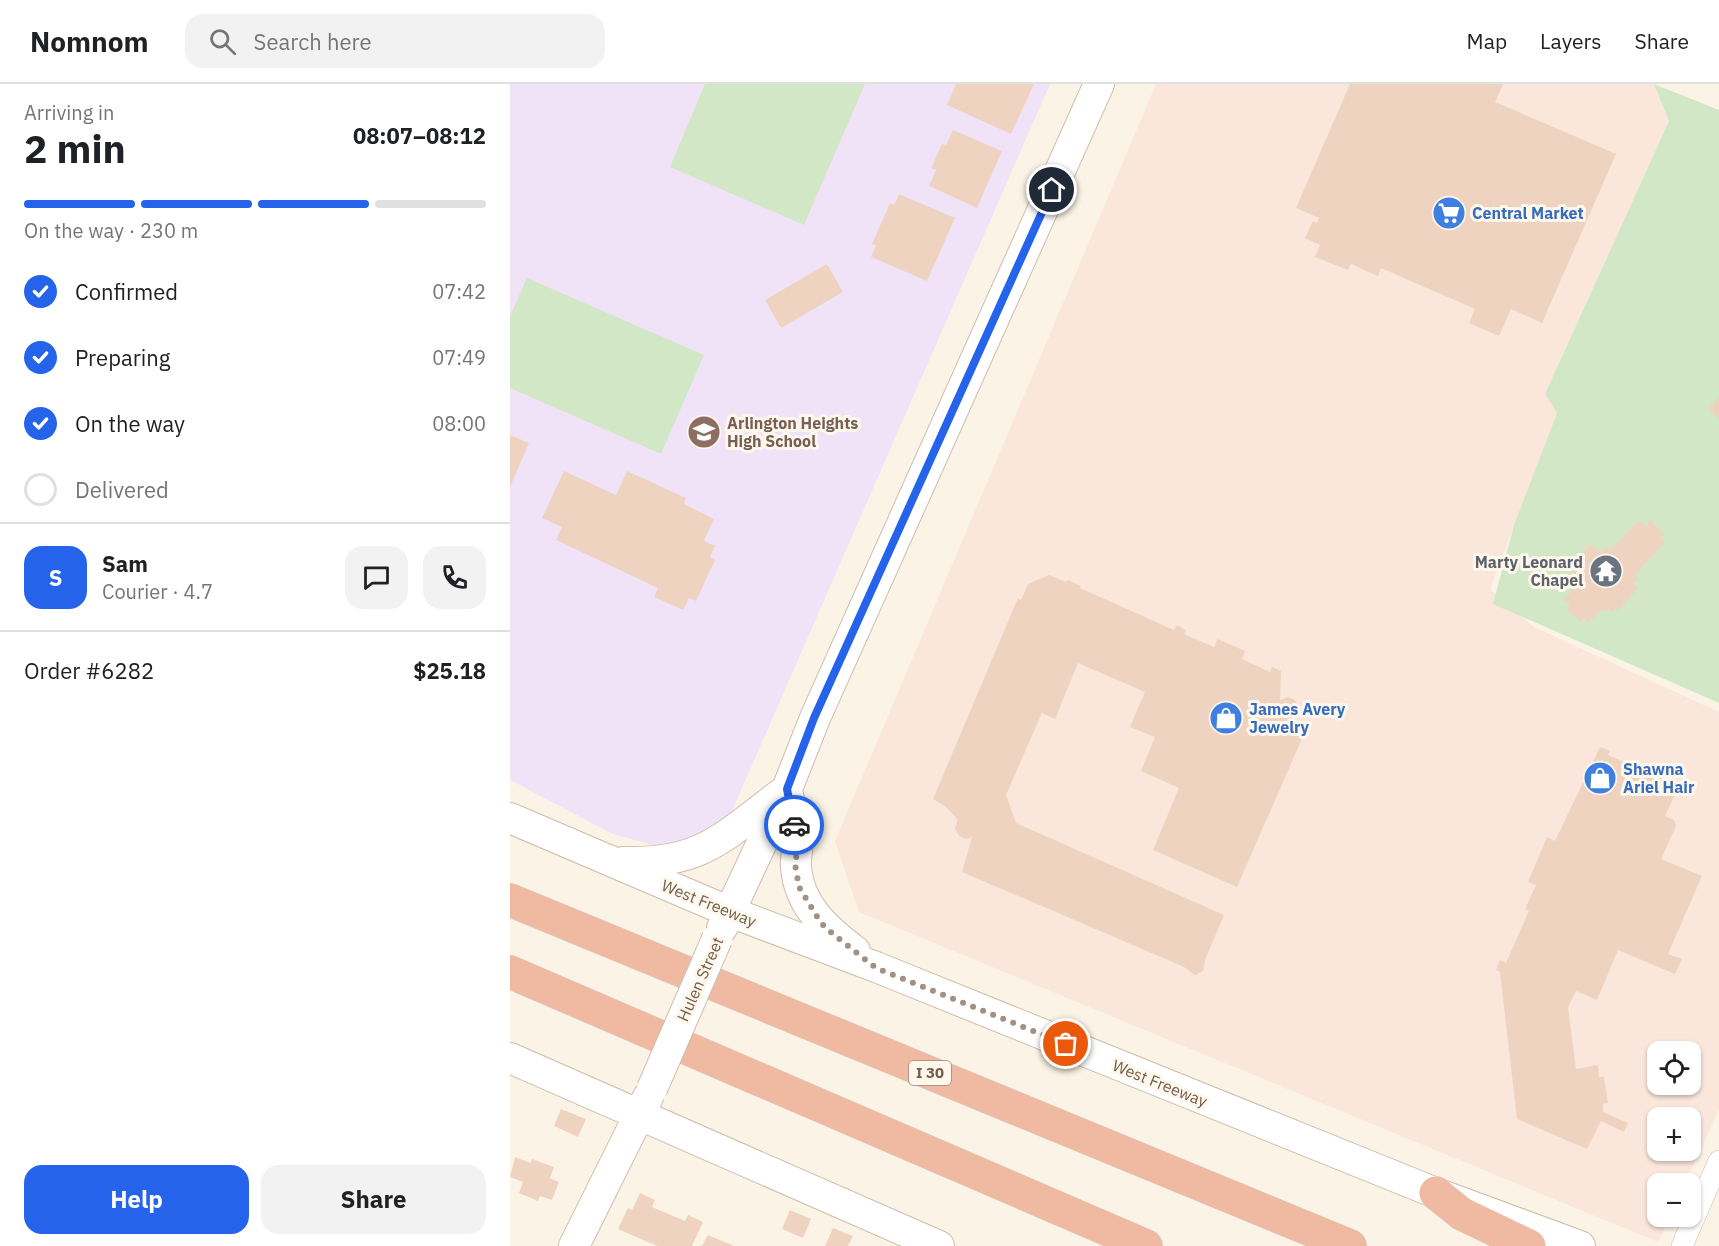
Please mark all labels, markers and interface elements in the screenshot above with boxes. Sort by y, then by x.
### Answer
search box [185,14,605,68]
text: Nomnom [30,23,149,60]
icon: search [206,25,239,58]
text: Search here [254,27,372,56]
text: Map [1467,27,1507,55]
text: Layers [1540,27,1602,55]
text: Share [1635,27,1689,55]
text: Arriving in [24,99,114,126]
text: 08:07–08:12 [353,121,486,150]
text: 2 min [24,123,126,174]
pin [1026,164,1077,215]
icon: home [1035,173,1068,206]
supermarket icon: Central Market [1431,195,1467,231]
place label: Central Market [1472,203,1584,223]
text: On the way · 230 m [24,217,198,244]
icon: check [24,275,57,308]
text: Confirmed [75,277,178,306]
text: 07:42 [432,278,486,305]
icon: check [24,341,57,374]
text: Preparing [75,343,170,372]
text: 07:49 [432,344,486,371]
icon: check [24,407,57,440]
text: On the way [75,409,185,438]
text: 08:00 [432,410,486,437]
place label: Arlington Heights High School [727,413,858,451]
school or university icon: Arlington Heights High School [686,414,722,450]
text: Delivered [75,475,169,504]
button: chat [345,546,408,609]
button: phone [423,546,486,609]
text: Sam [102,549,148,578]
place label: Marty Leonard Chapel [1475,552,1583,590]
temple icon: Marty Leonard Chapel [1588,553,1624,589]
text: S [49,563,62,592]
text: Courier · 4.7 [102,578,213,605]
text: Order #6282 [24,656,154,685]
text: $25.18 [413,656,486,685]
place label: James Avery Jewelry [1249,699,1346,737]
shop icon: James Avery Jewelry [1208,700,1244,736]
place label: Shawna Ariel Hair [1623,759,1695,797]
shop icon: Shawna Ariel Hair [1582,760,1618,796]
courier [764,795,824,855]
icon: car [778,809,811,842]
street label: West Freeway [659,875,759,931]
street label: Hulen Street [673,934,727,1024]
pin [1040,1018,1091,1069]
icon: bag [1049,1027,1082,1060]
map controls [1647,1041,1701,1227]
button: locate [1647,1041,1701,1095]
street label: West Freeway [1110,1055,1210,1111]
road number: I 30 [909,1061,951,1085]
button: + [1647,1107,1701,1161]
button: Help [24,1165,249,1234]
button: Share [261,1165,486,1234]
button: − [1647,1173,1701,1227]

